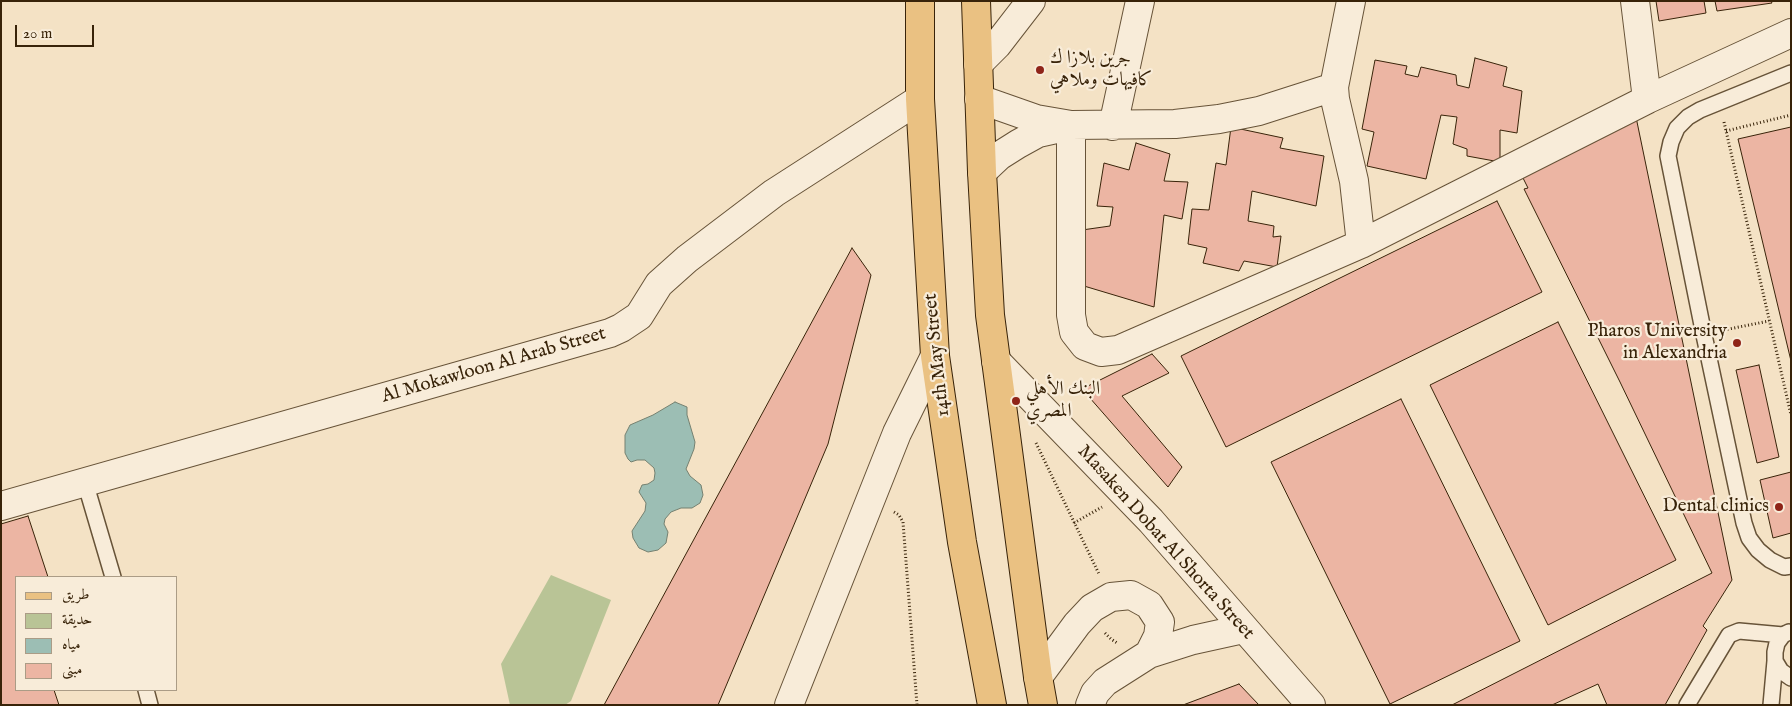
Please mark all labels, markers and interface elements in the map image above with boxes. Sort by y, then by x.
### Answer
scale bar [18,15,96,47]
text: 20 m [23,24,52,43]
place label: جرين بلازا ك كافيهات وملاهي [1050,48,1153,92]
marker: جرين بلازا ك كافيهات وملاهي [1034,64,1046,76]
street label: 14th May Street [920,292,956,418]
place label: Pharos University in Alexandria [1587,321,1727,365]
street label: Al Mokawloon Al Arab Street [379,323,609,409]
marker: Pharos University in Alexandria [1731,337,1743,349]
place label: البنك الأهلي المصري [1026,379,1100,423]
marker: البنك الأهلي المصري [1010,395,1022,407]
street label: Masaken Dobat Al Shorta Street [1072,441,1258,645]
place label: Dental clinics [1662,496,1769,518]
marker: Dental clinics [1773,501,1785,513]
legend [15,576,178,691]
text: طريق [62,585,89,604]
text: حديقة [62,610,92,629]
text: مياه [62,635,80,654]
text: مبنى [62,660,82,679]

